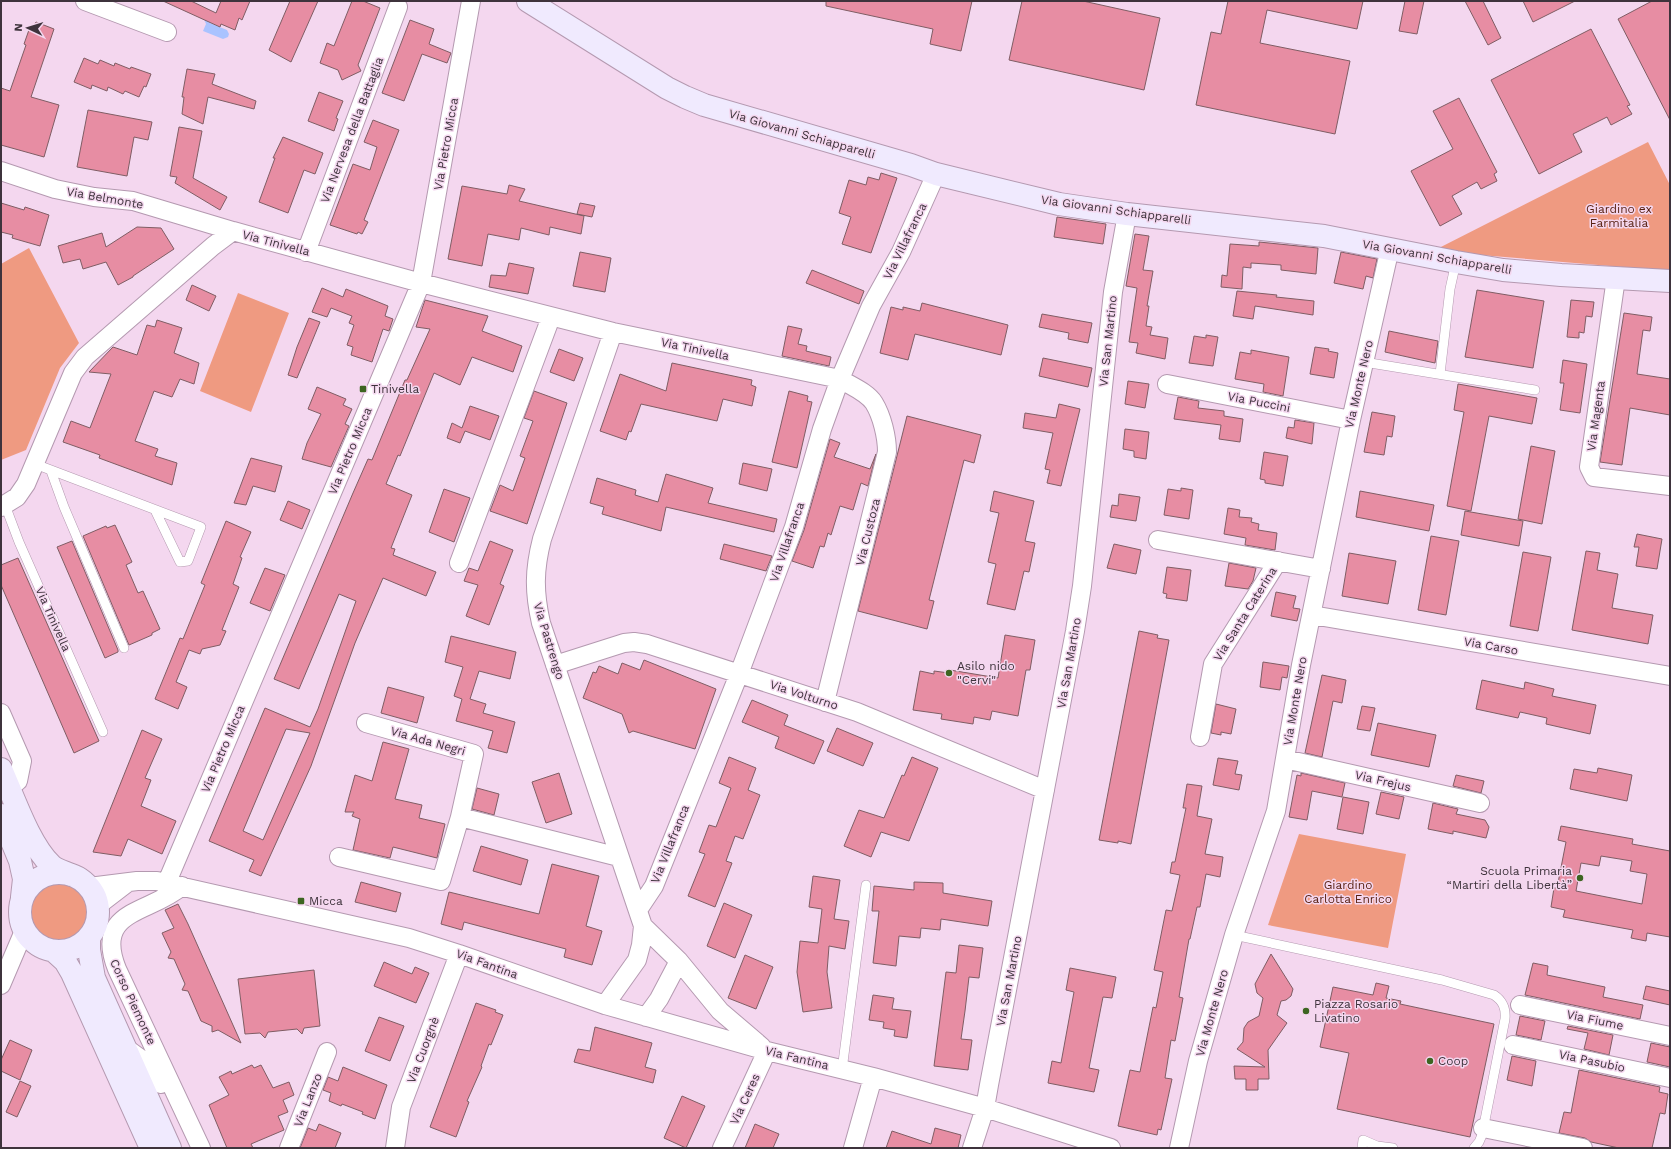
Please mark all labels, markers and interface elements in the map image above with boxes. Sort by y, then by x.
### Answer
north arrow [8,8,48,48]
text: N [12,23,25,32]
street label: Via Nervesa della Battaglia [318,55,386,205]
street label: Via Pietro Micca [431,97,461,191]
street label: Via Giovanni Schiapparelli [727,106,877,162]
street label: Via Belmonte [65,184,145,212]
street label: Via Giovanni Schiapparelli [1040,193,1192,227]
street label: Via Villafranca [880,200,930,282]
park label: Giardino ex Farmitalia [1586,202,1652,230]
street label: Via Tinivella [241,227,312,259]
street label: Via Giovanni Schiapparelli [1361,237,1513,277]
street label: Via San Martino [1096,295,1120,387]
street label: Via Tinivella [660,335,731,363]
street label: Via Monte Nero [1342,339,1376,429]
street label: Via Magenta [1584,380,1608,452]
place label: Tinivella [371,382,419,396]
marker: Tinivella [358,384,368,394]
street label: Via Puccini [1226,389,1292,415]
street label: Via Pietro Micca [325,405,375,497]
street label: Via Custoza [853,497,883,567]
street label: Via Villafranca [767,500,807,584]
street label: Via Santa Caterina [1210,564,1280,663]
street label: Via Tinivella [32,584,74,654]
street label: Via Pastrengo [531,601,567,681]
street label: Via San Martino [1054,617,1084,709]
street label: Via Carso [1463,634,1519,658]
street label: Via Monte Nero [1280,656,1310,746]
place label: Asilo nido "Cervi" [957,659,1015,687]
marker: Asilo nido "Cervi" [944,668,954,678]
street label: Via Volturno [768,677,840,713]
street label: Via Pietro Micca [198,703,248,795]
street label: Via Ada Negri [389,724,467,758]
street label: Via Frejus [1354,768,1412,794]
street label: Via Villafranca [648,803,692,885]
place label: Scuola Primaria “Martiri della Libertà” [1447,864,1572,892]
marker: Scuola Primaria “Martiri della Libertà” [1575,873,1585,883]
park label: Giardino Carlotta Enrico [1304,878,1392,906]
place label: Micca [309,894,343,908]
marker: Micca [296,896,306,906]
street label: Via San Martino [993,935,1025,1027]
street label: Via Fantina [454,946,520,982]
street label: Corso Piemonte [107,957,159,1047]
street label: Via Monte Nero [1193,968,1231,1058]
place label: Piazza Rosario Livatino [1314,997,1398,1025]
marker: Piazza Rosario Livatino [1301,1006,1311,1016]
street label: Via Fiume [1565,1007,1625,1033]
street label: Via Cuorgnè [404,1015,442,1085]
street label: Via Fantina [764,1043,830,1073]
street label: Via Pasubio [1558,1047,1626,1075]
place label: Coop [1438,1054,1468,1068]
marker: Coop [1425,1056,1435,1066]
street label: Via Lanzo [291,1071,325,1129]
street label: Via Ceres [727,1071,763,1127]

